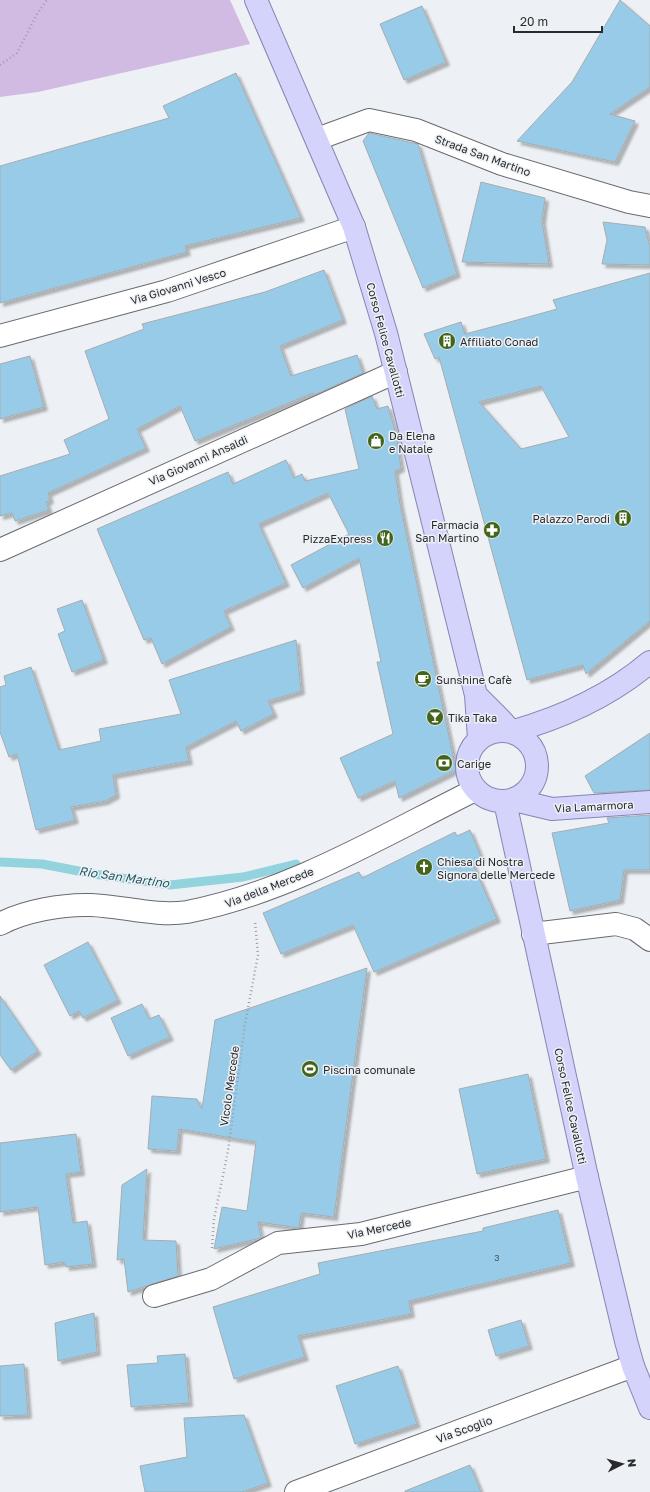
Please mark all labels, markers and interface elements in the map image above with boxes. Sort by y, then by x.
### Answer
scale bar [514,8,602,34]
text: 20 m [520,14,548,29]
street label: Strada San Martino [433,132,533,179]
street label: Via Giovanni Vesco [129,265,228,307]
street label: Corso Felice Cavallotti [364,281,408,399]
building icon: Affiliato Conad [437,331,457,351]
place label: Affiliato Conad [460,335,538,348]
place label: Da Elena e Natale [389,429,435,455]
shop icon: Da Elena e Natale [366,431,386,451]
street label: Via Giovanni Ansaldi [147,432,250,488]
building icon: Palazzo Parodi [613,508,633,528]
place label: Palazzo Parodi [532,512,610,525]
place label: Farmacia San Martino [415,518,479,544]
pharmacy icon: Farmacia San Martino [482,520,502,540]
restaurant icon: PizzaExpress [375,528,395,548]
place label: PizzaExpress [303,532,372,545]
cafe icon: Sunshine Cafè [413,669,433,689]
place label: Sunshine Cafè [436,673,512,686]
bar icon: Tika Taka [425,707,445,727]
place label: Tika Taka [448,711,497,724]
bank icon: Carige [434,753,454,773]
place label: Carige [457,757,491,770]
street label: Via Lamarmora [554,797,634,815]
place label: Chiesa di Nostra Signora delle Mercede [437,855,555,881]
church icon: Chiesa di Nostra Signora delle Mercede [414,857,434,877]
water label: Rio San Martino [78,863,171,891]
street label: Via della Mercede [223,864,315,910]
street label: Vicolo Mercede [217,1045,241,1127]
street label: Corso Felice Cavallotti [552,1047,590,1165]
sports icon: Piscina comunale [300,1059,320,1079]
place label: Piscina comunale [323,1063,415,1076]
street label: Via Mercede [346,1215,412,1241]
house number: 3 [494,1252,500,1263]
street label: Via Scoglio [434,1413,494,1445]
north arrow [602,1444,642,1484]
text: N [626,1458,639,1468]

